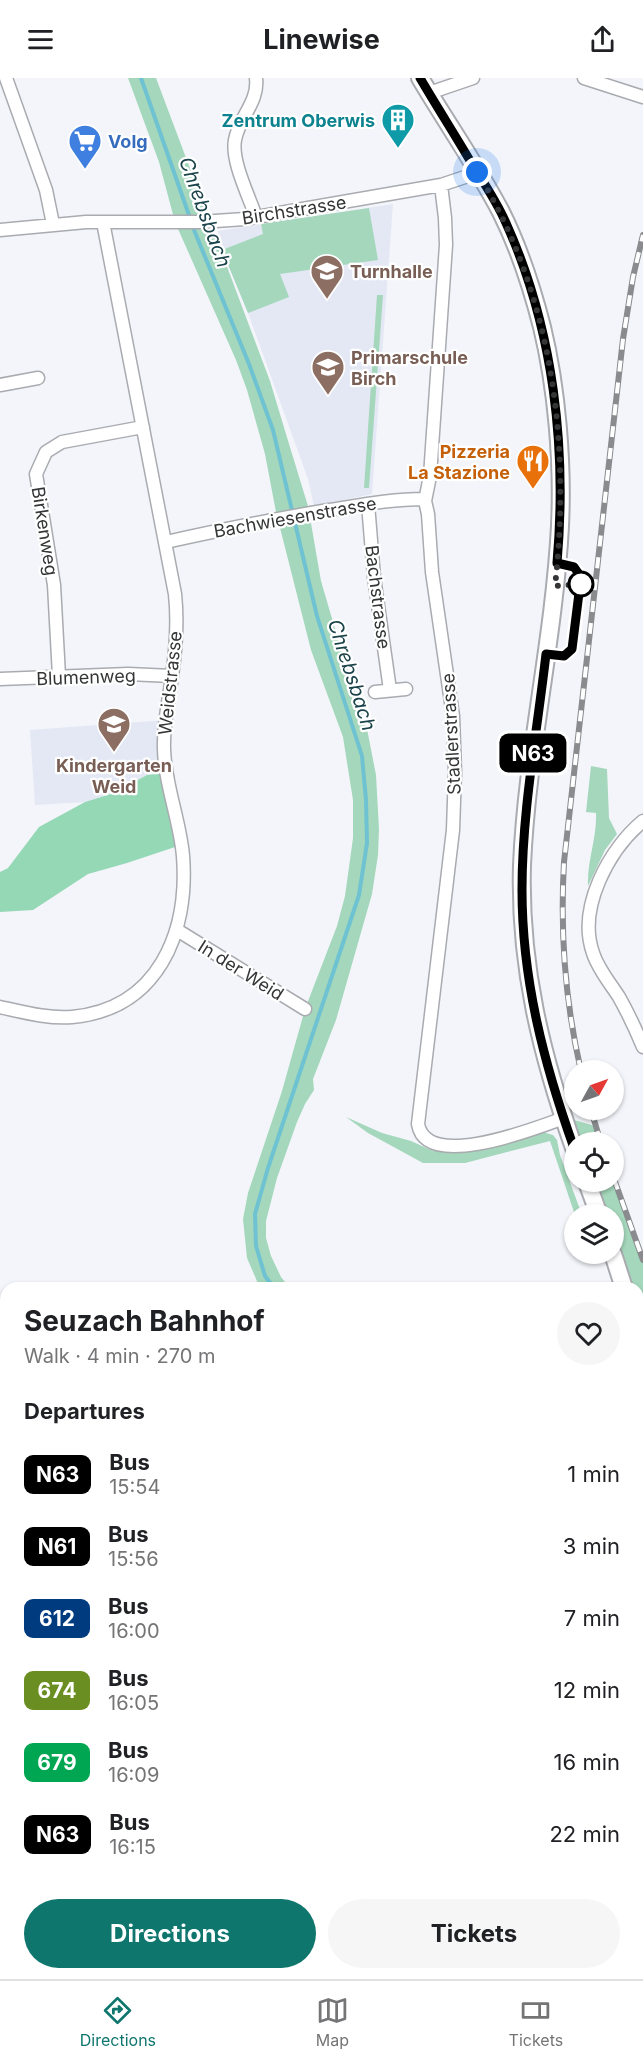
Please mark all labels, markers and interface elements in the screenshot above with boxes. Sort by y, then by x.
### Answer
icon: menu [24,23,57,56]
text: Linewise [263,23,380,56]
icon: share [586,23,619,56]
building icon: Zentrum Oberwis [380,102,416,149]
place label: Zentrum Oberwis [222,110,375,131]
supermarket icon: Volg [67,123,103,170]
place label: Volg [108,131,148,152]
water label: Chrebsbach [174,154,236,270]
your location [462,157,492,187]
street label: Birchstrasse [240,191,348,229]
school or university icon: Turnhalle [309,253,345,300]
place label: Turnhalle [350,261,433,282]
place label: Primarschule Birch [351,347,468,389]
school or university icon: Primarschule Birch [310,349,346,396]
place label: Pizzeria La Stazione [408,441,510,483]
restaurant icon: Pizzeria La Stazione [515,443,551,490]
street label: Birkenweg [28,485,62,577]
street label: Bachwiesenstrasse [212,492,378,542]
street label: Bachstrasse [361,544,395,650]
unlabelled marker [568,571,594,597]
water label: Chrebsbach [323,616,381,734]
street label: Weidstrasse [154,630,186,736]
street label: Blumenweg [36,665,136,689]
street label: Stadlerstrasse [437,673,465,795]
school or university icon: Kindergarten Weid [96,706,132,753]
line badge: N63 [498,734,568,772]
text: N63 [511,741,555,766]
place label: Kindergarten Weid [56,755,172,797]
street label: In der Weid [194,936,288,1004]
north arrow [564,1060,624,1120]
map controls [564,1060,624,1264]
button: locate [564,1132,624,1192]
button: layers [564,1204,624,1264]
button: heart [557,1302,620,1365]
text: Seuzach Bahnhof [24,1304,265,1338]
text: Walk · 4 min · 270 m [24,1344,215,1368]
text: Departures [24,1398,145,1424]
text: Bus [109,1449,150,1475]
text: 1 min [567,1461,620,1487]
text: N63 [36,1462,79,1487]
text: 15:54 [109,1475,160,1499]
text: Bus [108,1521,149,1547]
text: 3 min [563,1533,620,1559]
text: N61 [38,1534,76,1559]
text: 15:56 [108,1547,159,1571]
text: Bus [108,1593,149,1619]
text: 7 min [564,1605,620,1631]
text: 612 [39,1606,75,1631]
text: 16:00 [108,1619,160,1643]
text: Bus [108,1665,149,1691]
text: 12 min [554,1677,620,1703]
text: 674 [38,1678,76,1703]
text: 16:05 [108,1691,159,1715]
text: Bus [108,1737,149,1763]
text: 16 min [554,1749,620,1775]
text: 679 [37,1750,77,1775]
text: 16:09 [108,1763,159,1787]
text: Bus [109,1809,150,1835]
text: 22 min [549,1821,620,1847]
text: N63 [36,1822,79,1847]
text: 16:15 [109,1835,156,1859]
button: Directions [24,1899,316,1968]
button: Tickets [328,1899,620,1968]
tab: Directions [80,1994,156,2050]
tab: Map [316,1994,349,2050]
tab: Tickets [509,1994,563,2050]

